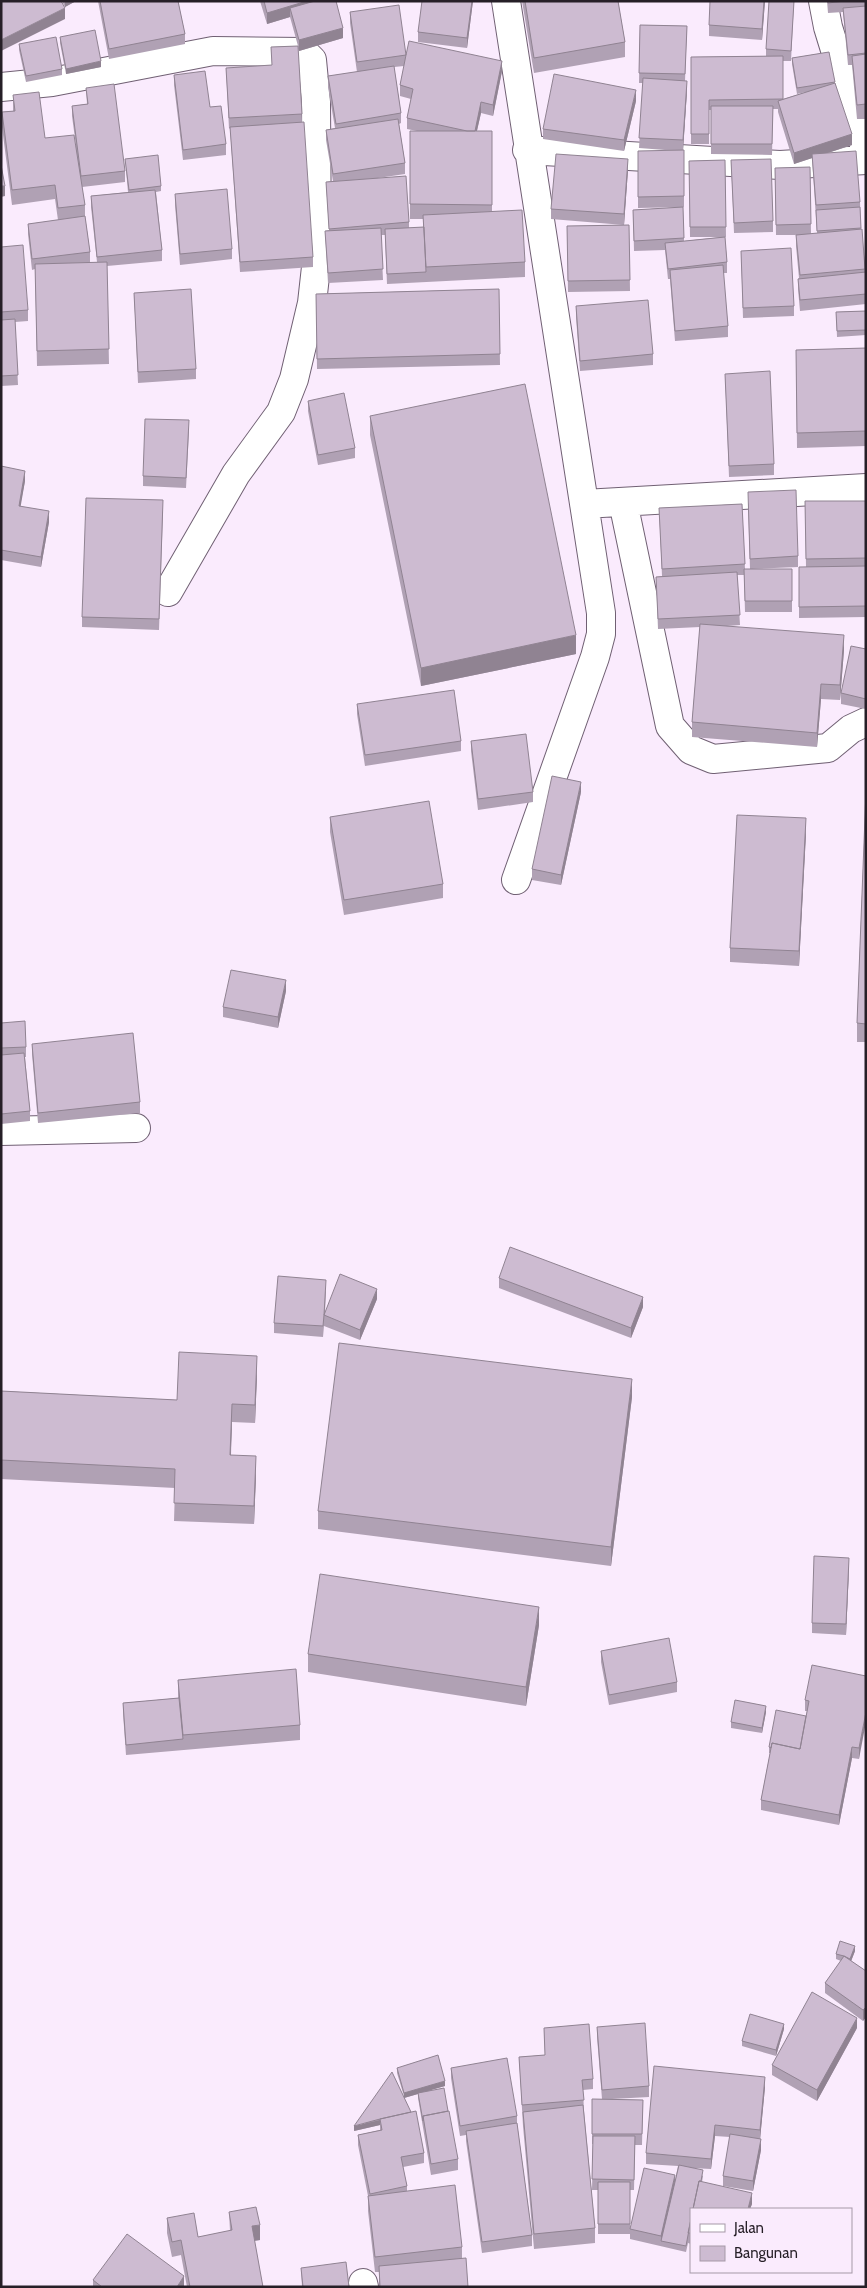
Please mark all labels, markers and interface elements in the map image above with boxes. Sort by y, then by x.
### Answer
legend [690,2208,852,2273]
text: Jalan [733,2219,764,2237]
text: Bangunan [734,2244,798,2262]

